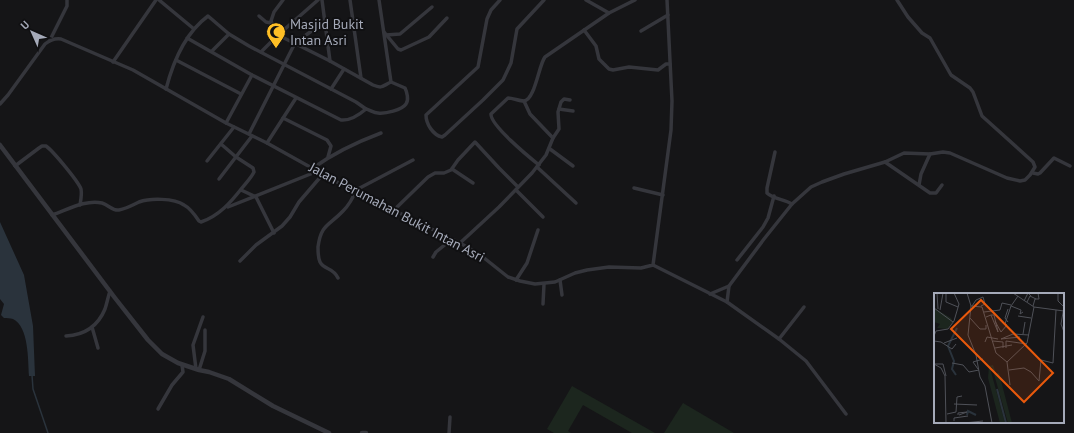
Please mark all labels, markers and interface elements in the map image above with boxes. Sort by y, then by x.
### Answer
north arrow [12,12,52,52]
place label: Masjid Bukit Intan Asri [290,15,364,49]
text: U [18,17,32,32]
mosque icon: Masjid Bukit Intan Asri [265,21,287,49]
street label: Jalan Perumahan Bukit Intan Asri [305,158,488,266]
inset map [934,293,1064,423]

